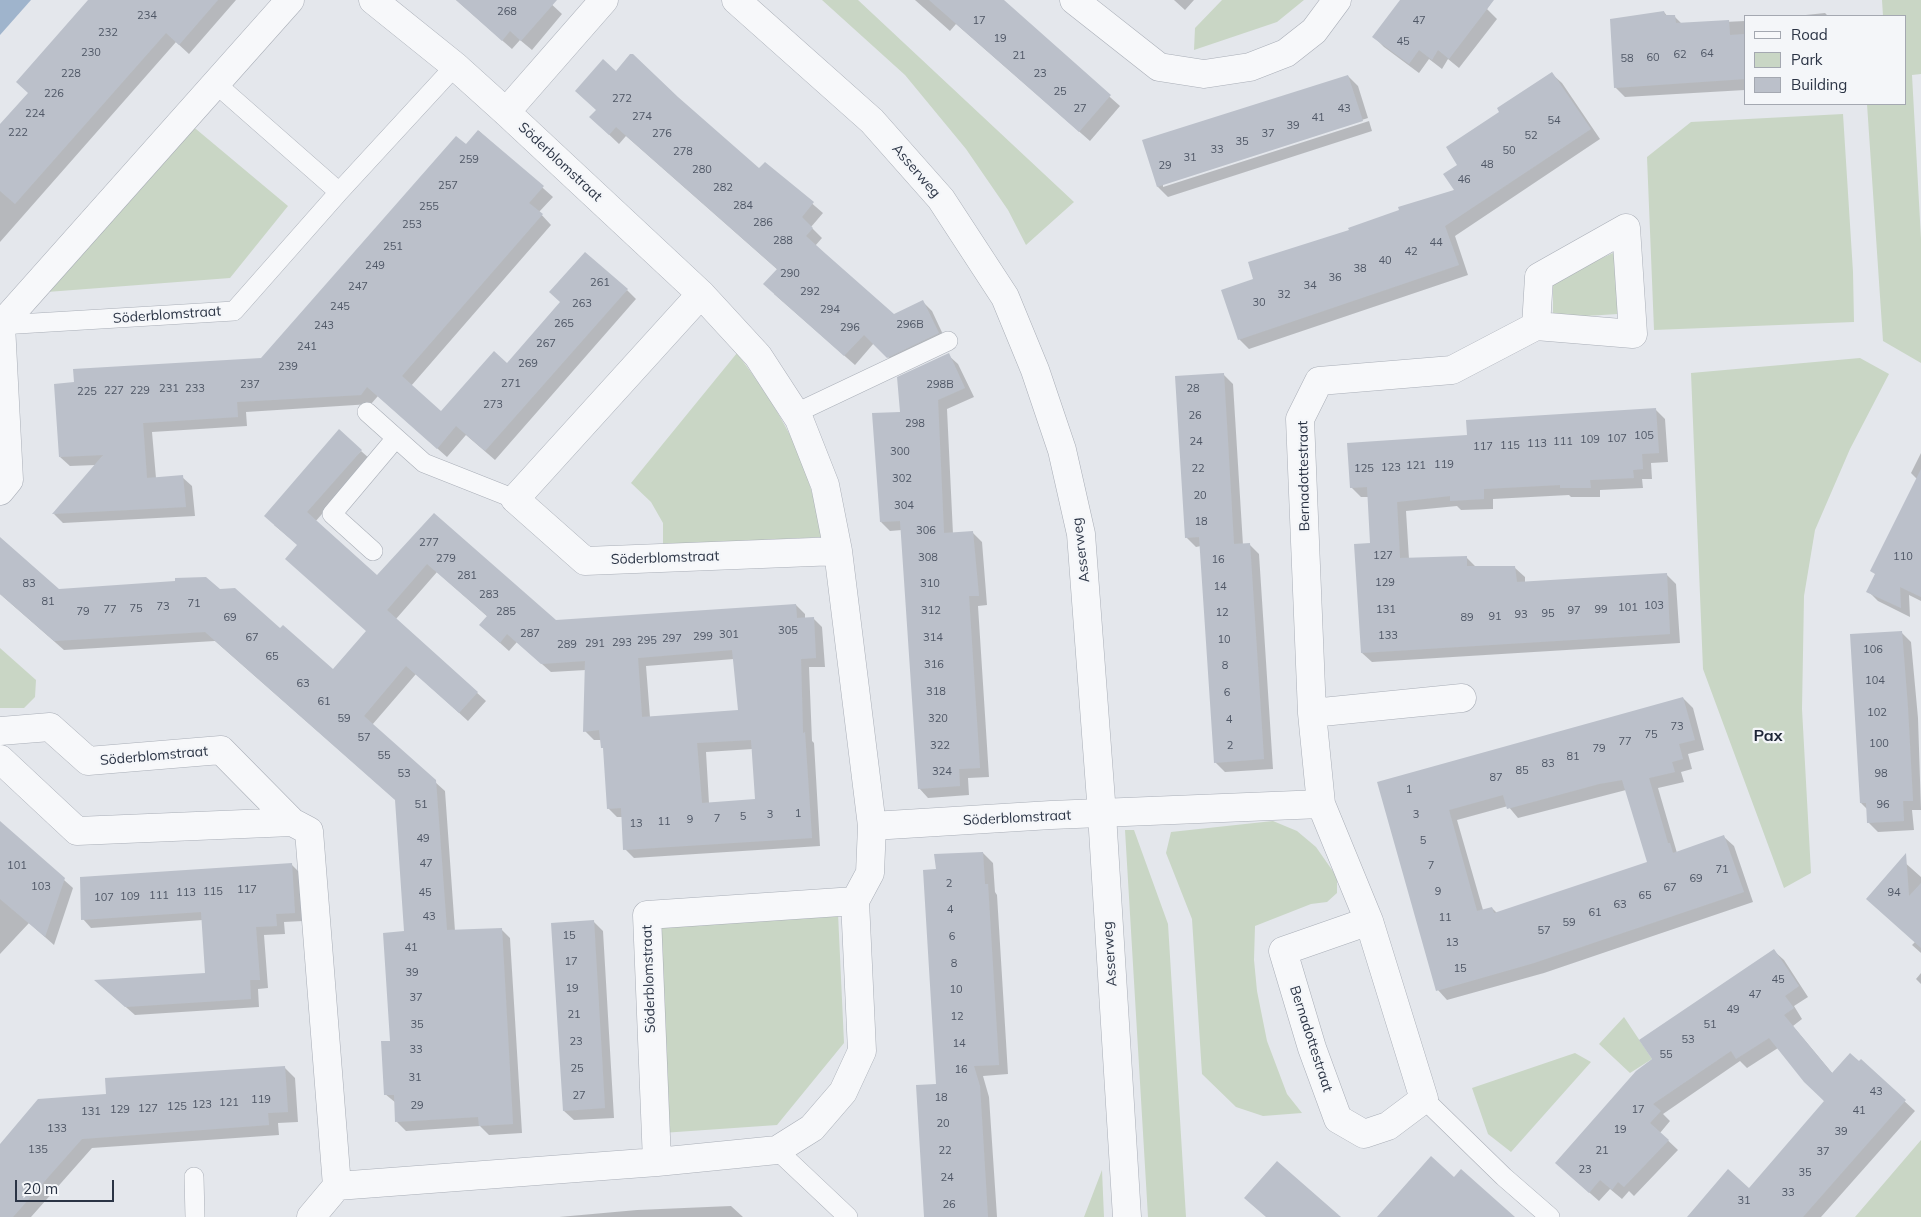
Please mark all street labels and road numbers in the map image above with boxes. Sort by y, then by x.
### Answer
street label: Söderblomstraat [515,119,605,205]
street label: Asserweg [888,141,944,201]
street label: Söderblomstraat [112,303,222,327]
street label: Bernadottestraat [1295,420,1313,532]
street label: Asserweg [1069,517,1093,583]
street label: Söderblomstraat [611,548,719,568]
street label: Söderblomstraat [99,743,209,769]
street label: Söderblomstraat [962,807,1072,829]
street label: Asserweg [1099,921,1121,987]
street label: Söderblomstraat [639,925,659,1033]
street label: Bernadottestraat [1286,984,1336,1094]

